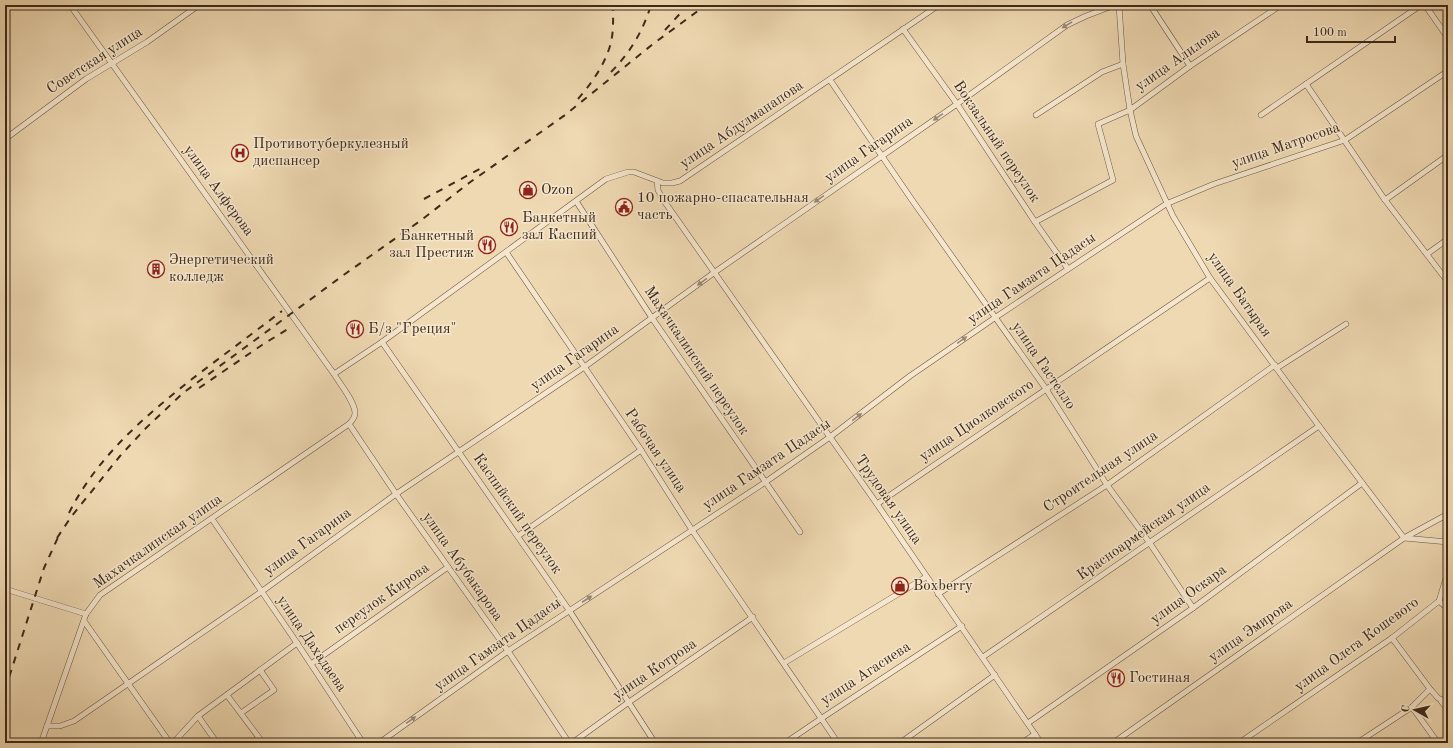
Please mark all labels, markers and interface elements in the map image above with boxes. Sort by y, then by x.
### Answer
scale bar [1307,18,1395,44]
one-way arrow [1061,22,1073,29]
street label: Советская улица [45,24,146,97]
street label: улица Алилова [1133,25,1223,95]
text: 100 m [1313,27,1347,39]
street label: улица Абдулманапова [678,78,807,172]
street label: Вокзальный переулок [950,79,1042,206]
one-way arrow [933,113,943,121]
street label: улица Гагарина [822,114,916,186]
street label: улица Матросова [1230,120,1343,172]
place label: Противотуберкулезный диспансер [253,137,409,169]
street label: улица Алферова [180,143,256,240]
hospital icon: Противотуберкулезный диспансер [230,143,250,163]
shop icon: Ozon [518,180,538,200]
place label: Ozon [541,183,574,198]
place label: 10 пожарно-спасательная часть [637,191,809,223]
one-way arrow [814,195,825,203]
public building icon: 10 пожарно-спасательная часть [614,197,634,217]
place label: Банкетный зал Каспий [522,211,597,243]
restaurant icon: Банкетный зал Каспий [499,217,519,237]
place label: Банкетный зал Престиж [389,229,474,261]
street label: улица Гамзата Цадасы [965,231,1099,327]
restaurant icon: Банкетный зал Престиж [477,235,497,255]
street label: улица Батырая [1204,250,1274,340]
place label: Энергетический колледж [169,253,274,285]
building icon: Энергетический колледж [146,259,166,279]
one-way arrow [696,278,707,286]
street label: Махачкалинский переулок [641,284,751,438]
restaurant icon: Б/з "Греция" [345,319,365,339]
street label: улица Гастелло [1008,320,1078,412]
place label: Б/з "Греция" [368,322,456,337]
street label: улица Гагарина [528,322,622,394]
one-way arrow [957,336,968,344]
street label: улица Циолковского [917,377,1037,465]
street label: Рабочая улица [621,406,689,496]
one-way arrow [852,412,863,421]
street label: улица Гамзата Цадасы [700,417,834,513]
street label: Строительная улица [1041,428,1161,516]
street label: Каспийский переулок [470,451,564,577]
street label: Трудовая улица [852,453,925,548]
street label: Красноармейская улица [1075,480,1214,584]
street label: Махачкалинская улица [91,492,226,592]
street label: улица Гагарина [262,505,355,579]
street label: улица Абубакарова [419,510,505,625]
street label: переулок Кирова [332,560,433,637]
street label: улица Оскара [1148,562,1230,627]
shop icon: Boxberry [890,576,910,596]
place label: Boxberry [913,579,973,594]
street label: улица Дахадаева [273,593,349,695]
one-way arrow [582,595,592,603]
street label: улица Олега Кошевого [1292,595,1422,695]
street label: улица Гамзата Цадасы [432,596,564,694]
street label: улица Эмирова [1206,596,1296,665]
street label: улица Котрова [610,636,700,704]
street label: улица Агасиева [818,639,914,709]
restaurant icon: Гостиная [1106,668,1126,688]
place label: Гостиная [1129,671,1190,686]
north arrow [1395,690,1435,730]
text: С [1401,704,1413,713]
one-way arrow [405,716,416,724]

